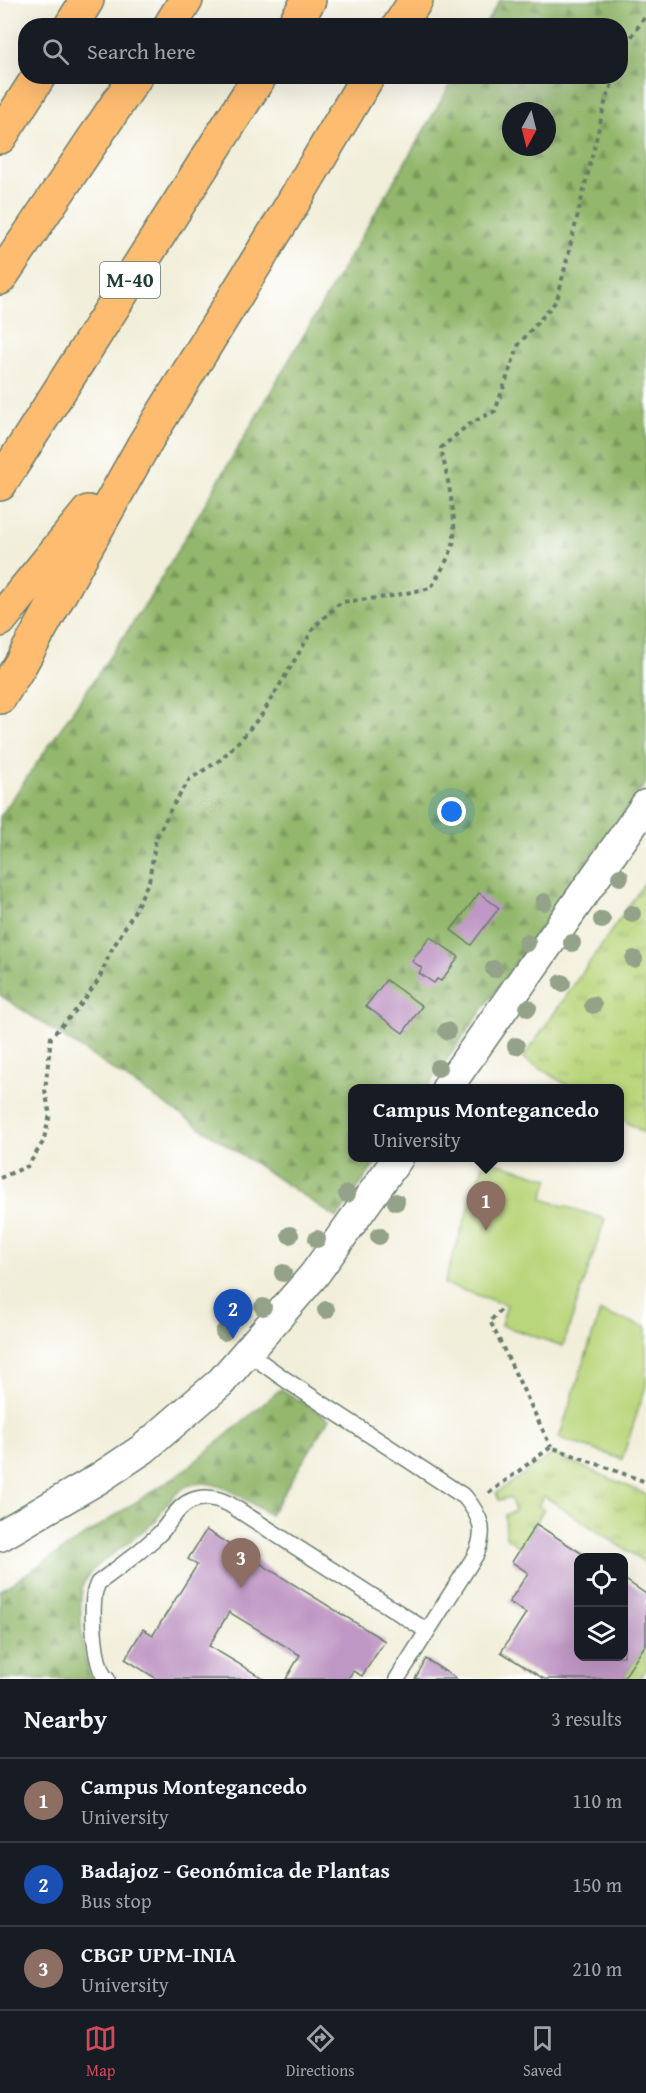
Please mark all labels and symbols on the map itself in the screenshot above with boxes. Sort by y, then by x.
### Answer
north arrow [502,102,556,156]
road number: M-40 [100,262,160,298]
your location [437,797,466,826]
pin: 1 [466,1182,506,1231]
pin: 2 [214,1290,252,1339]
pin: 3 [222,1538,260,1588]

